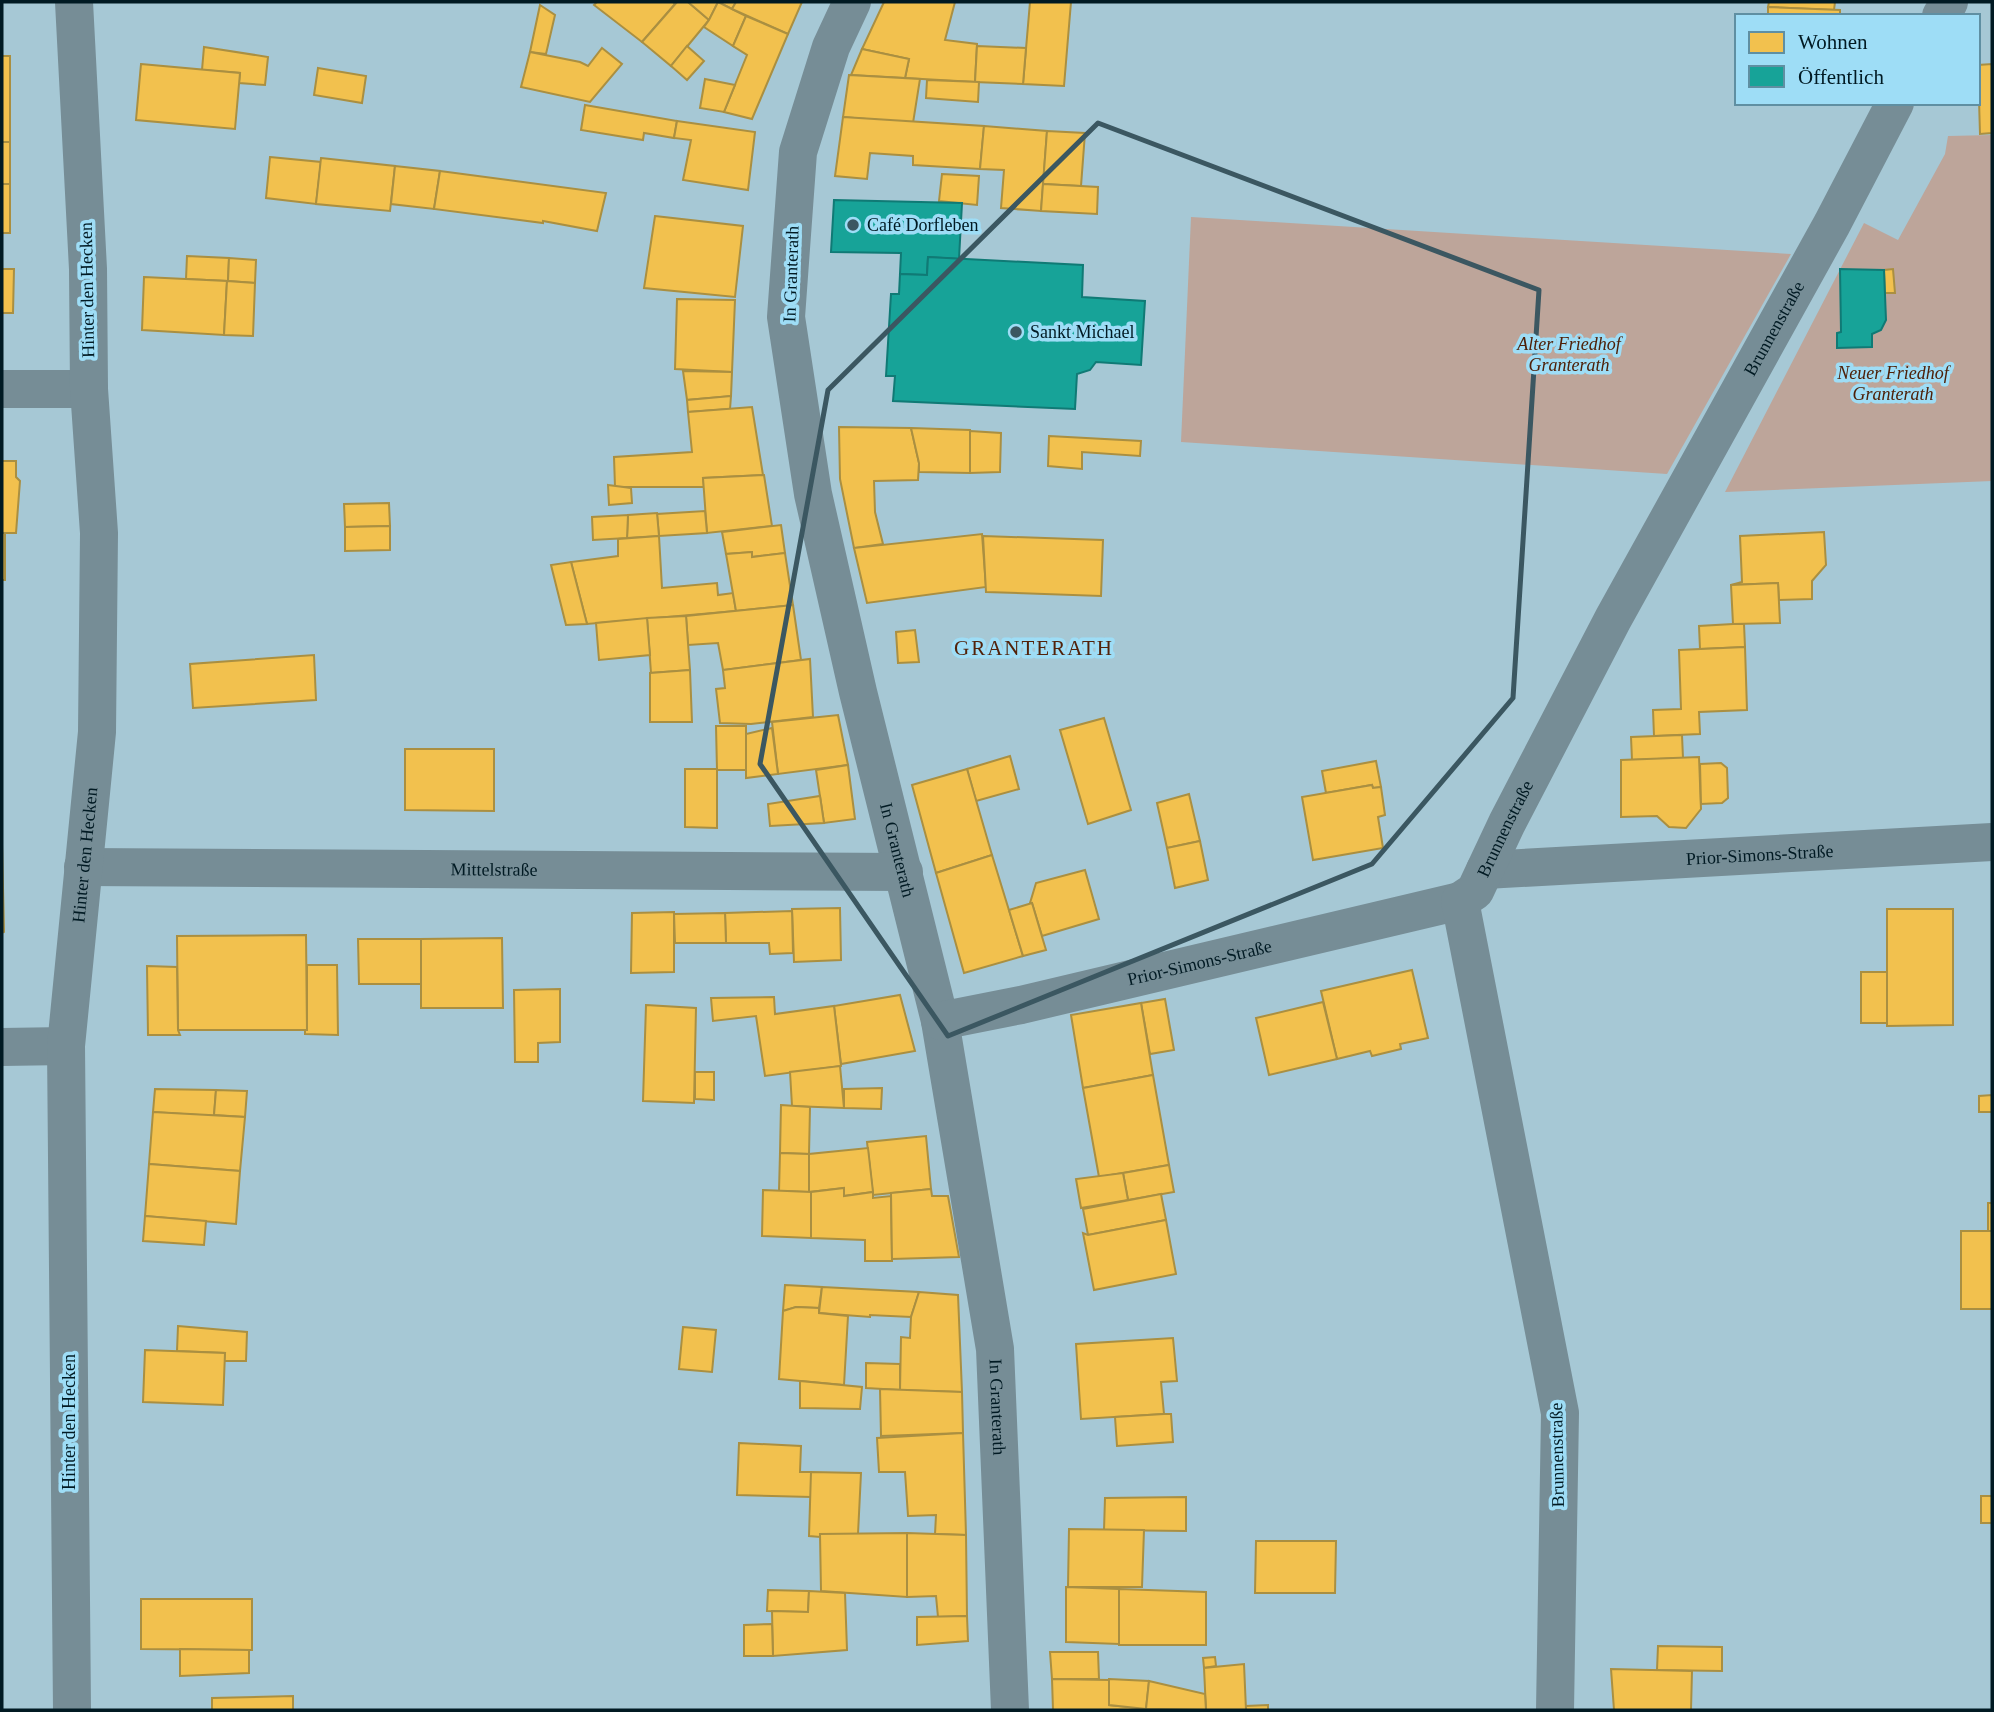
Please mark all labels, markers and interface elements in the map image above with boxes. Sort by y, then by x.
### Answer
legend [1735,14,1980,105]
text: Wohnen [1798,30,1868,54]
text: Öffentlich [1798,65,1884,89]
place label: Café Dorfleben [867,215,978,235]
marker: Café Dorfleben [845,217,861,233]
street label: Hinter den Hecken [76,222,98,358]
street label: In Granterath [779,225,803,323]
street label: Brunnenstraße [1740,278,1808,379]
place label: Sankt Michael [1030,322,1134,342]
marker: Sankt Michael [1008,324,1024,340]
park label: Alter Friedhof Granterath [1516,334,1624,375]
park label: Neuer Friedhof Granterath [1836,363,1952,404]
district label: GRANTERATH [954,636,1114,660]
street label: Brunnenstraße [1473,777,1537,880]
street label: Hinter den Hecken [68,786,101,924]
street label: In Granterath [876,801,919,899]
street label: Prior-Simons-Straße [1685,841,1834,869]
street label: Mittelstraße [450,859,538,880]
street label: Prior-Simons-Straße [1125,936,1274,989]
street label: Hinter den Hecken [59,1354,79,1490]
street label: In Granterath [985,1358,1009,1456]
street label: Brunnenstraße [1546,1402,1568,1508]

